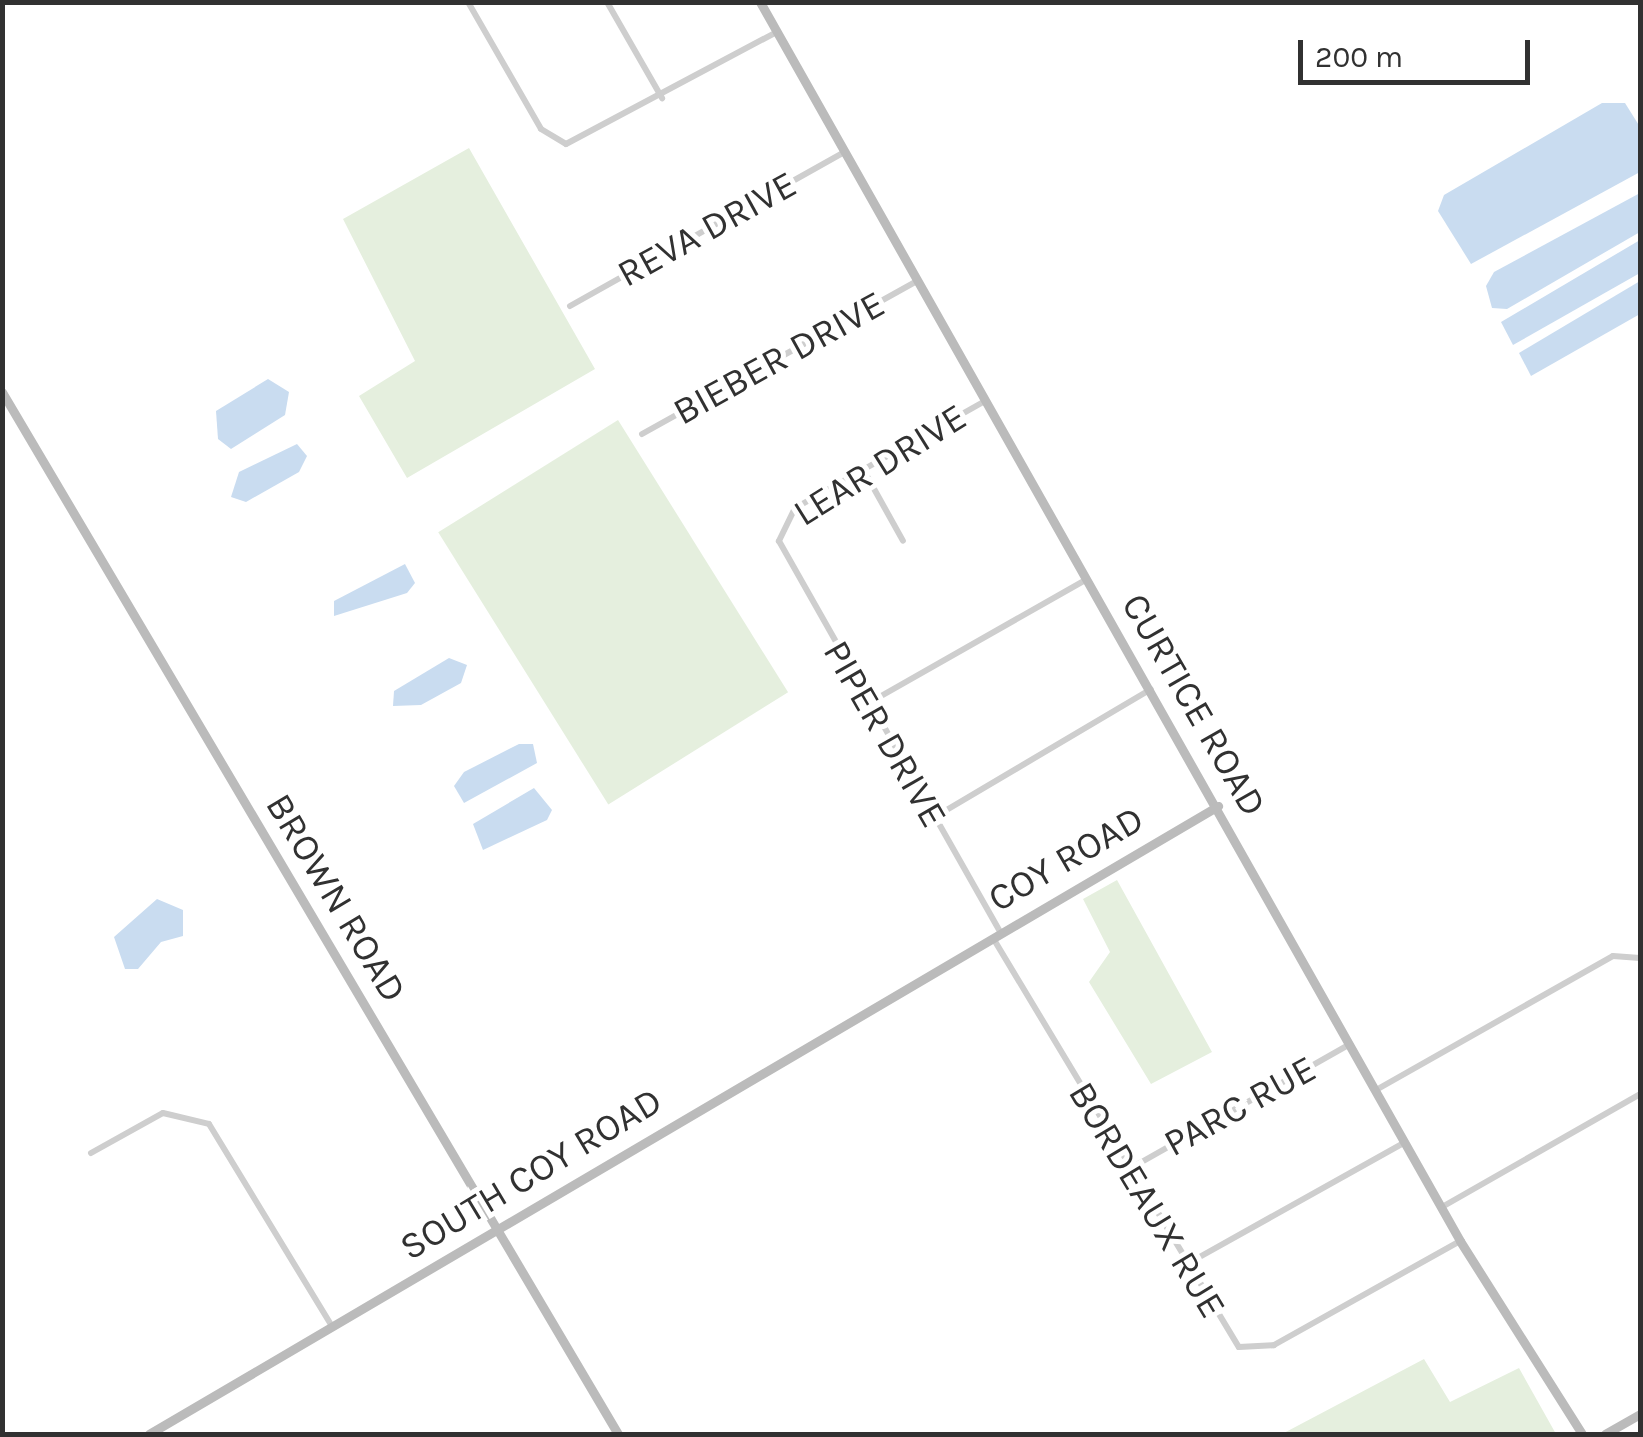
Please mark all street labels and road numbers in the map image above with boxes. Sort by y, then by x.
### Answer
street label: REVA DRIVE [610,161,804,297]
street label: BIEBER DRIVE [665,281,893,435]
street label: LEAR DRIVE [785,394,975,536]
street label: CURTICE ROAD [1112,586,1276,824]
street label: PIPER DRIVE [813,632,957,836]
street label: BROWN ROAD [256,785,416,1011]
street label: COY ROAD [980,796,1152,922]
street label: PARC RUE [1156,1046,1324,1166]
street label: BORDEAUX RUE [1059,1074,1235,1326]
street label: SOUTH COY ROAD [392,1078,670,1270]

